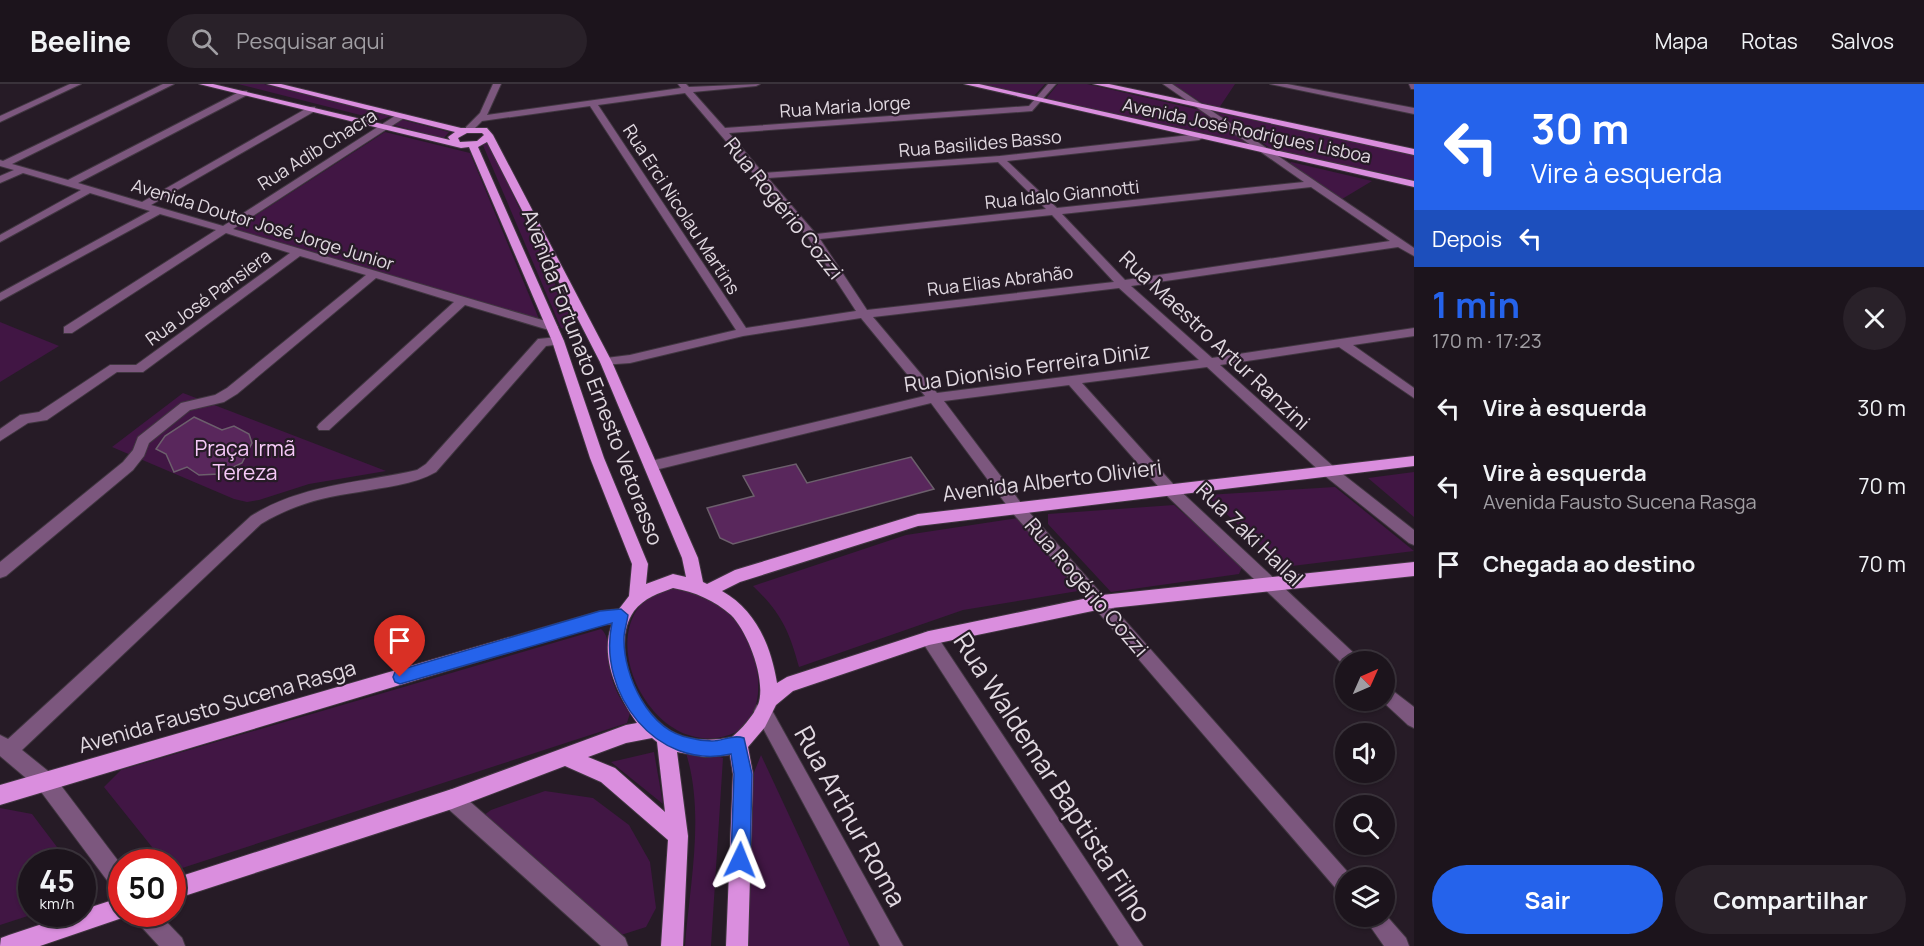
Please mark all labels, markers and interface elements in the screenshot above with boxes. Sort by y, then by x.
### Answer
search box [167,14,587,68]
text: Beeline [30,22,131,60]
icon: search [188,25,221,58]
text: Pesquisar aqui [236,26,385,56]
text: Mapa [1655,27,1708,55]
text: Rotas [1741,27,1798,55]
text: Salvos [1831,27,1894,55]
street label: Rua Maria Jorge [779,89,911,123]
street label: Avenida José Rodrigues Lisboa [1120,92,1374,168]
text: 30 m [1531,99,1629,157]
street label: Rua Adib Chacra [253,103,381,195]
icon: left [1432,108,1510,186]
street label: Rua Erci Nicolau Martins [618,119,746,299]
street label: Rua Basilides Basso [897,124,1063,162]
street label: Rua Rogério Cozzi [718,131,850,285]
text: Vire à esquerda [1531,154,1722,191]
street label: Avenida Doutor José Jorge Junior [129,173,398,276]
street label: Rua Idalo Giannotti [983,174,1141,214]
street label: Avenida Fortunato Ernesto Vetorasso [516,205,670,549]
icon: left [1514,222,1547,255]
text: Depois [1432,224,1502,254]
street label: Rua José Pansiera [140,243,276,351]
street label: Rua Maestro Artur Ranzini [1114,244,1316,436]
street label: Rua Elias Abrahão [926,259,1074,301]
text: 1 min [1432,280,1520,329]
button: close [1843,287,1906,350]
text: 170 m · 17:23 [1432,327,1542,354]
street label: Rua Dionisio Ferreira Diniz [902,336,1152,398]
icon: left [1432,392,1465,425]
text: Vire à esquerda [1483,393,1647,423]
text: 30 m [1857,393,1906,423]
park label: Praça Irmã Tereza [195,434,295,486]
street label: Avenida Alberto Olivieri [941,453,1163,507]
text: Vire à esquerda [1483,458,1647,488]
icon: left [1432,470,1465,503]
text: 70 m [1858,471,1906,501]
street label: Rua Zaki Hallal [1191,476,1309,592]
text: Avenida Fausto Sucena Rasga [1483,488,1757,515]
street label: Rua Rogério Cozzi [1019,512,1155,662]
icon: arrive [1432,548,1465,581]
text: Chegada ao destino [1483,549,1695,579]
text: 70 m [1858,549,1906,579]
pin [374,615,425,677]
icon: arrive [383,624,416,657]
street label: Rua Waldemar Baptista Filho [946,625,1160,929]
north arrow [1335,651,1395,711]
map controls [1335,651,1395,927]
street label: Avenida Fausto Sucena Rasga [75,653,359,759]
street label: Rua Arthur Roma [786,719,916,913]
button: sound [1335,723,1395,783]
button: search [1335,795,1395,855]
position arrow [708,828,772,892]
speed limit sign: 50 [108,849,186,927]
text: 45 [39,860,75,901]
button: Sair [1432,865,1663,934]
button: Compartilhar [1675,865,1906,934]
button: layers [1335,867,1395,927]
text: km/h [40,893,74,914]

